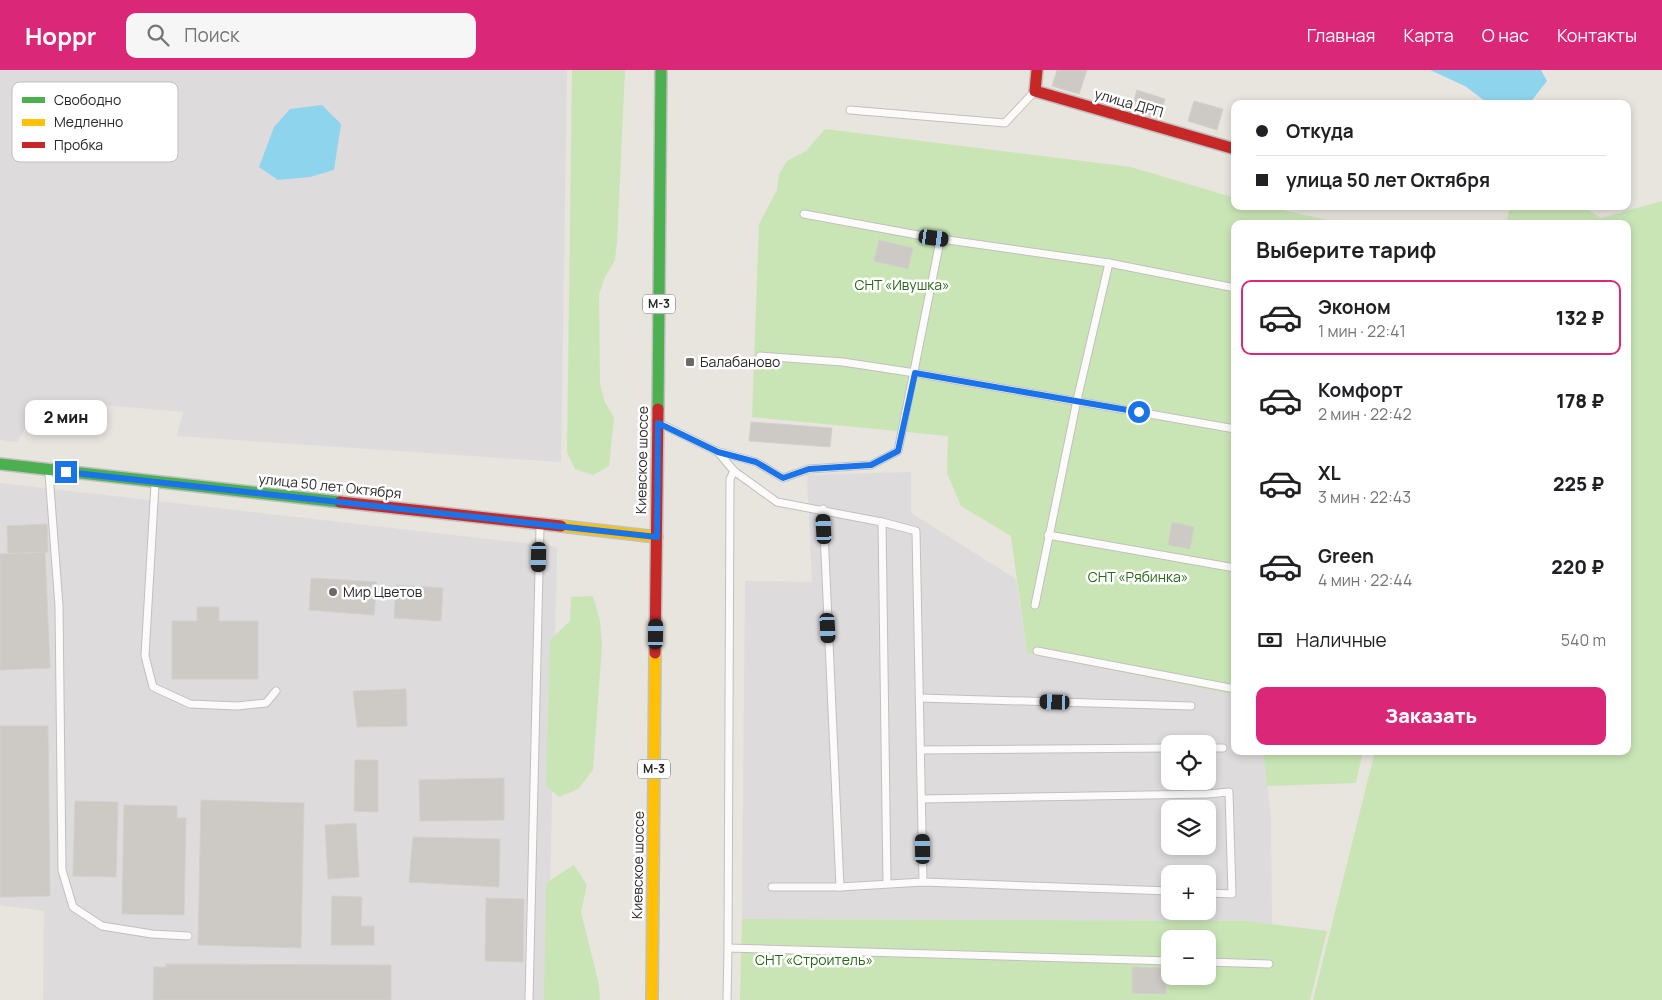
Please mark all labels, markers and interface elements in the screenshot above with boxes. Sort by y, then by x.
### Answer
search box [126,13,476,58]
text: Hoppr [25,19,96,52]
icon: search [144,21,172,49]
text: Поиск [184,22,239,48]
text: Главная [1307,23,1376,47]
text: Карта [1404,23,1454,47]
text: О нас [1482,23,1529,47]
text: Контакты [1557,23,1637,47]
legend [12,82,178,162]
street label: улица ДРП [1092,84,1166,121]
text: Свободно [54,90,121,109]
text: Медленно [54,112,123,131]
text: Откуда [1286,118,1354,144]
text: Пробка [54,135,103,154]
text: улица 50 лет Октября [1286,167,1490,193]
car [918,228,949,248]
text: Выберите тариф [1256,235,1436,265]
park label: СНТ «Ивушка» [854,275,950,294]
road number: М-3 [643,294,675,313]
text: Эконом [1318,294,1391,320]
icon: car [1258,295,1303,340]
text: 132 ₽ [1556,305,1604,331]
text: 1 мин · 22:41 [1318,320,1406,342]
place label: Балабаново [700,352,780,371]
marker: Балабаново [684,356,696,368]
text: Комфорт [1318,377,1403,403]
icon: car [1258,378,1303,423]
text: 178 ₽ [1556,388,1604,414]
callout: 2 мин [25,400,107,434]
route start [1128,401,1150,423]
text: 2 мин · 22:42 [1318,403,1412,425]
text: 2 мин [44,406,88,428]
street label: Киевское шоссе [631,406,652,514]
text: XL [1318,460,1341,486]
route end [55,461,77,483]
icon: car [1258,461,1303,506]
street label: улица 50 лет Октября [258,469,402,502]
text: 225 ₽ [1553,471,1604,497]
text: 3 мин · 22:43 [1318,486,1411,508]
car [815,514,832,544]
car [531,542,546,572]
text: Green [1318,543,1374,569]
icon: car [1258,544,1303,589]
text: 220 ₽ [1551,554,1604,580]
park label: СНТ «Рябинка» [1088,567,1188,586]
text: 4 мин · 22:44 [1318,569,1412,591]
place label: Мир Цветов [343,582,423,601]
marker: Мир Цветов [327,586,339,598]
car [819,613,836,643]
car [648,619,663,649]
icon: cash [1256,626,1284,654]
text: Наличные [1296,627,1387,653]
text: 540 m [1561,629,1606,651]
button: Заказать [1256,687,1606,745]
car [1039,694,1070,710]
map controls [1161,735,1216,985]
button: locate [1161,735,1216,790]
road number: М-3 [638,760,670,779]
button: layers [1161,800,1216,855]
street label: Киевское шоссе [627,811,648,919]
car [915,834,930,864]
button: + [1161,865,1216,920]
button: − [1161,930,1216,985]
park label: СНТ «Строитель» [755,950,873,969]

